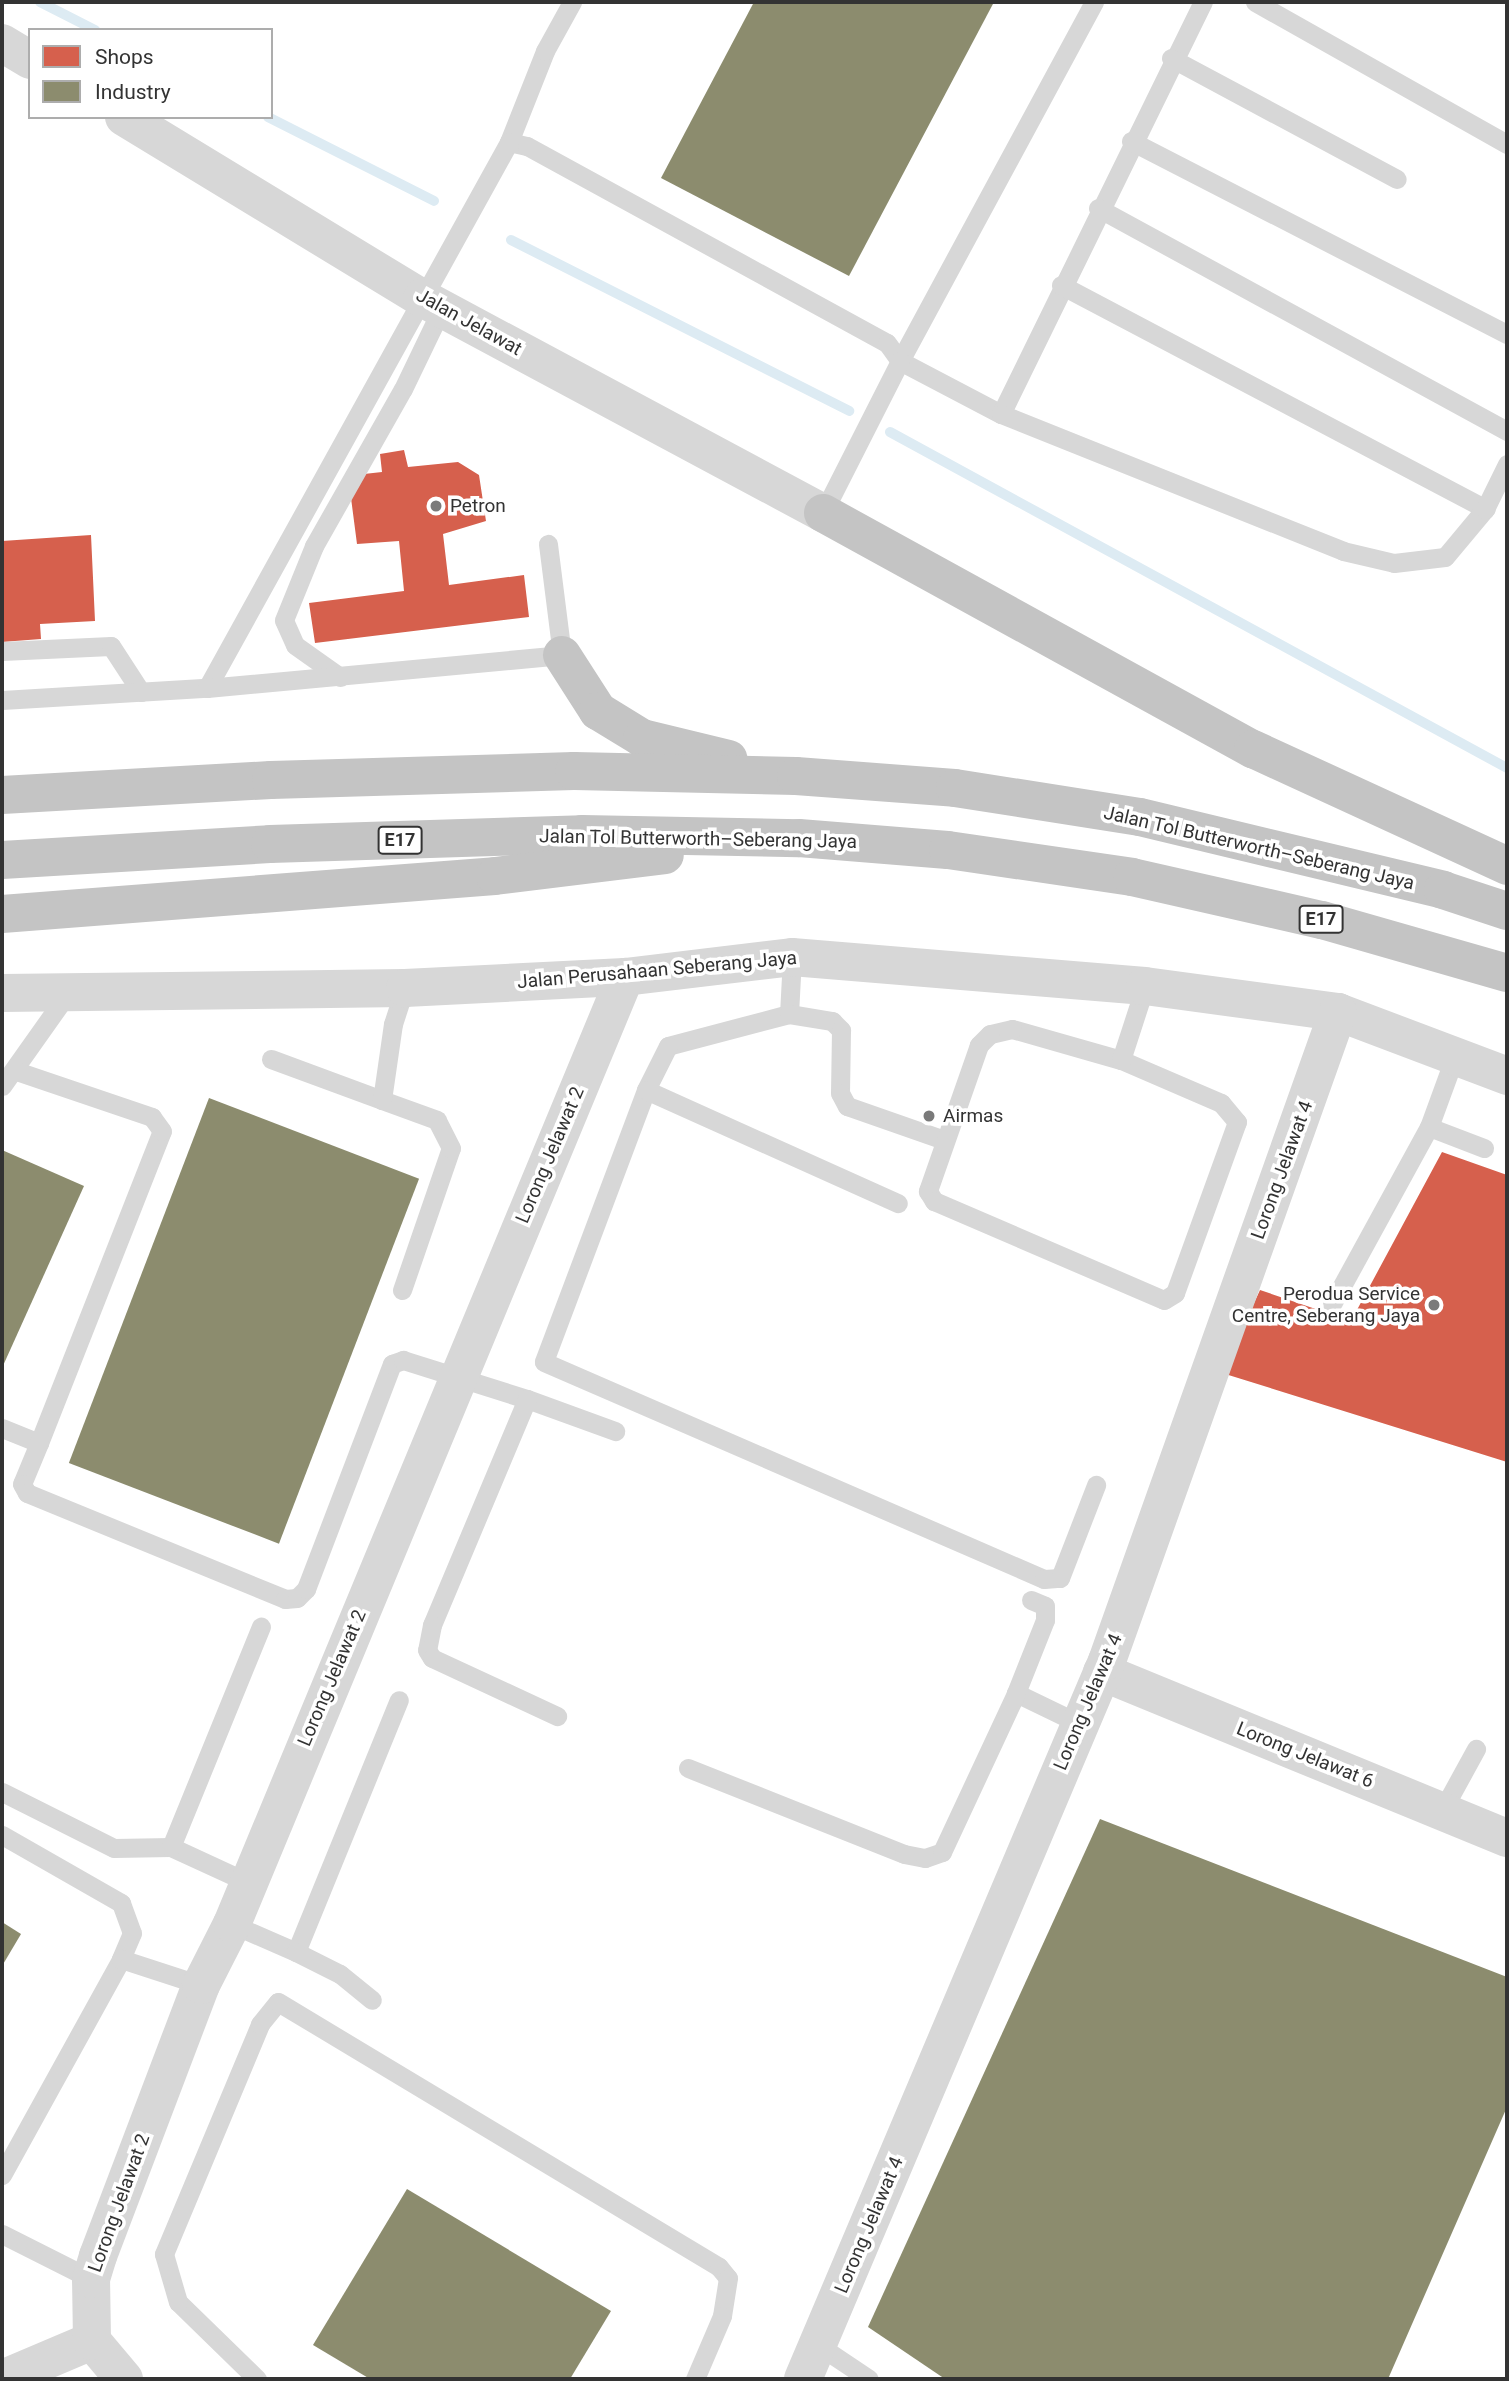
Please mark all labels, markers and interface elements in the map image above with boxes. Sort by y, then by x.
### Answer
legend [28,28,273,119]
text: Shops [95,45,154,69]
text: Industry [95,80,171,104]
street label: Jalan Jelawat [412,284,526,360]
place label: Petron [450,495,506,517]
marker: Petron [428,498,444,514]
street label: Jalan Tol Butterworth–Seberang Jaya [1101,801,1417,895]
street label: Jalan Tol Butterworth–Seberang Jaya [539,825,857,853]
road number: E17 [377,826,423,854]
road number: E17 [1298,904,1344,934]
street label: Jalan Perusahaan Seberang Jaya [516,946,798,994]
street label: Lorong Jelawat 2 [511,1083,589,1227]
street label: Lorong Jelawat 4 [1246,1098,1318,1242]
place label: Airmas [943,1105,1003,1127]
marker: Airmas [921,1108,937,1124]
place label: Perodua Service Centre, Seberang Jaya [1232,1283,1420,1327]
marker: Perodua Service Centre, Seberang Jaya [1426,1297,1442,1313]
street label: Lorong Jelawat 2 [293,1606,371,1750]
street label: Lorong Jelawat 4 [1049,1630,1127,1774]
street label: Lorong Jelawat 6 [1233,1717,1377,1793]
street label: Lorong Jelawat 2 [83,2131,155,2275]
street label: Lorong Jelawat 4 [830,2153,908,2297]

